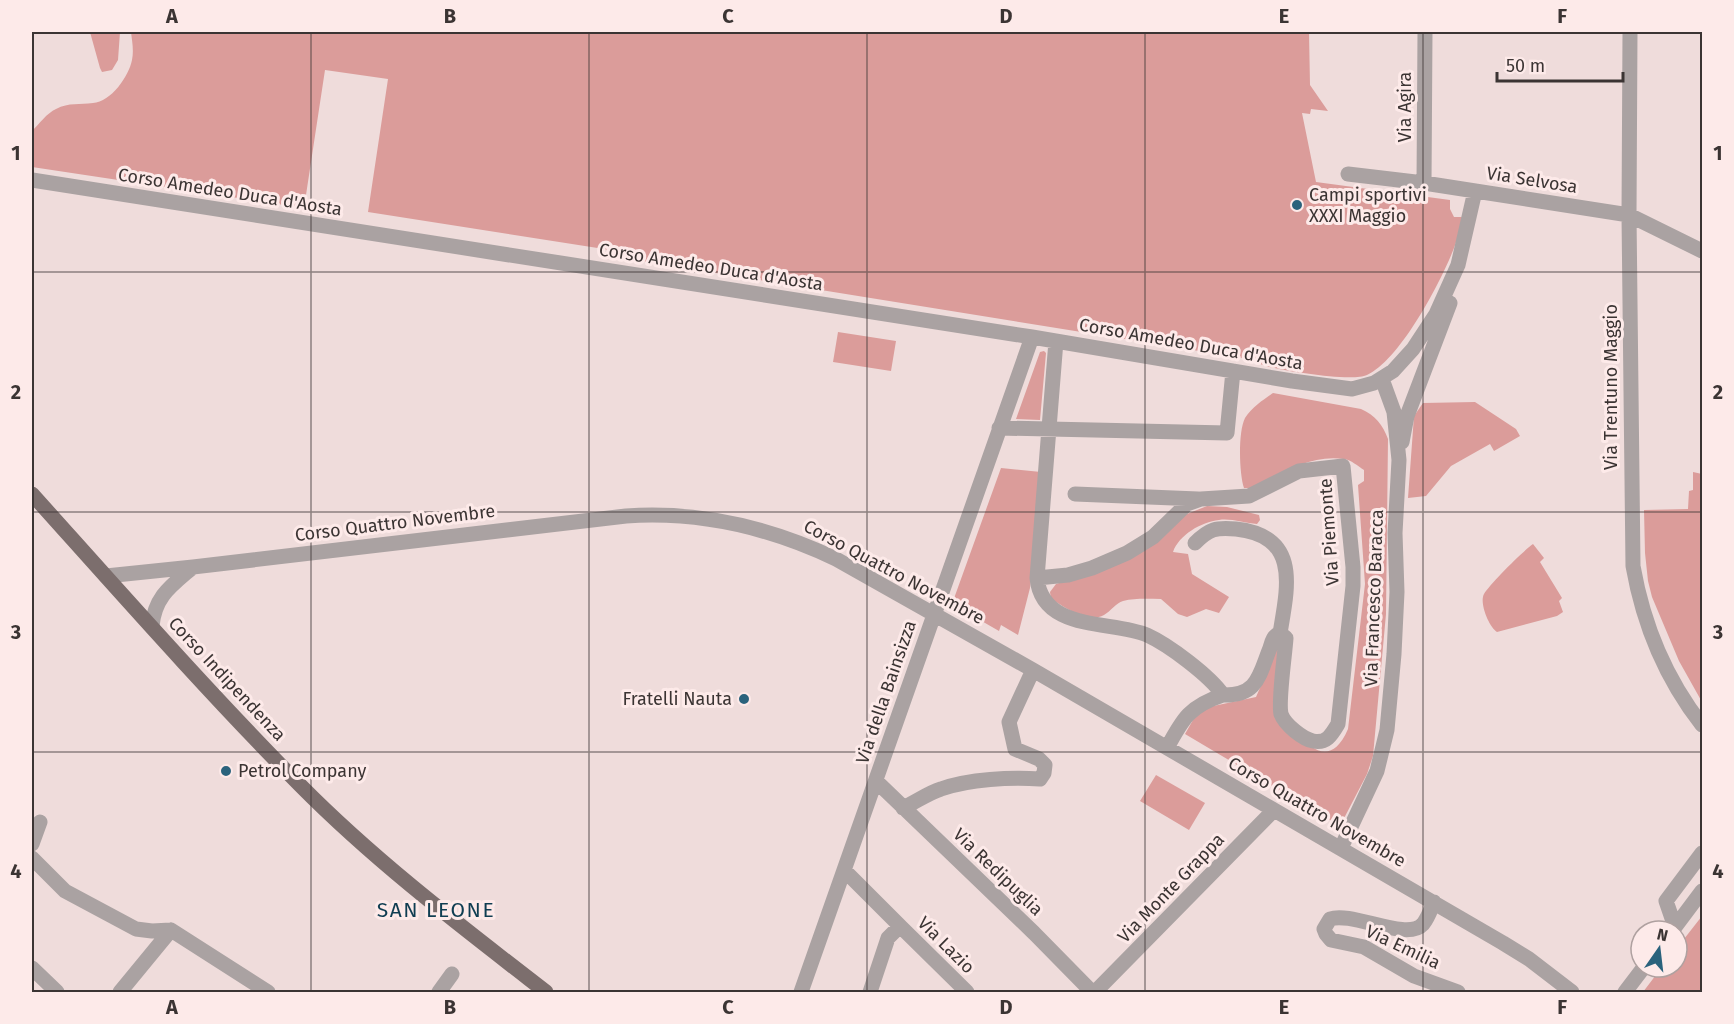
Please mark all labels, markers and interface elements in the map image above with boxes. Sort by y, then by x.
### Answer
text: A [165,4,179,28]
text: B [444,4,456,28]
text: C [722,4,734,28]
text: D [999,4,1013,28]
text: E [1279,4,1289,28]
text: F [1557,4,1567,28]
scale bar [1497,45,1623,83]
text: 50 m [1506,55,1545,77]
street label: Via Agira [1394,72,1416,142]
text: 1 [11,141,21,165]
text: 1 [1713,141,1723,165]
street label: Via Selvosa [1485,162,1579,198]
street label: Corso Amedeo Duca d'Aosta [116,163,344,221]
place label: Campi sportivi XXXI Maggio [1309,184,1427,227]
marker: Campi sportivi XXXI Maggio [1290,198,1304,212]
street label: Corso Amedeo Duca d'Aosta [597,238,825,296]
street label: Via Trentuno Maggio [1600,304,1622,470]
street label: Corso Amedeo Duca d'Aosta [1077,313,1305,375]
text: 2 [11,380,21,404]
text: 2 [1713,380,1723,404]
street label: Via Piemonte [1314,478,1344,586]
street label: Corso Quattro Novembre [294,500,496,546]
street label: Via Francesco Baracca [1360,509,1388,687]
street label: Corso Quattro Novembre [800,515,988,629]
street label: Corso Indipendenza [164,612,290,746]
street label: Via della Bainsizza [851,617,921,767]
text: 3 [10,620,21,644]
text: 3 [1712,620,1723,644]
place label: Fratelli Nauta [623,688,732,710]
marker: Fratelli Nauta [737,692,751,706]
street label: Corso Quattro Novembre [1224,752,1410,872]
place label: Petrol Company [238,760,367,782]
marker: Petrol Company [219,764,233,778]
street label: Via Redipuglia [948,824,1048,920]
street label: Via Monte Grappa [1113,829,1229,947]
text: 4 [10,859,22,883]
text: 4 [1712,859,1724,883]
district label: SAN LEONE [377,897,495,923]
street label: Via Lazio [913,912,979,978]
north arrow [1629,919,1689,979]
street label: Via Emilia [1362,920,1444,974]
text: N [1655,924,1670,945]
text: A [165,995,179,1019]
text: B [444,995,456,1019]
text: C [722,995,734,1019]
text: D [999,995,1013,1019]
text: E [1279,995,1289,1019]
text: F [1557,995,1567,1019]

